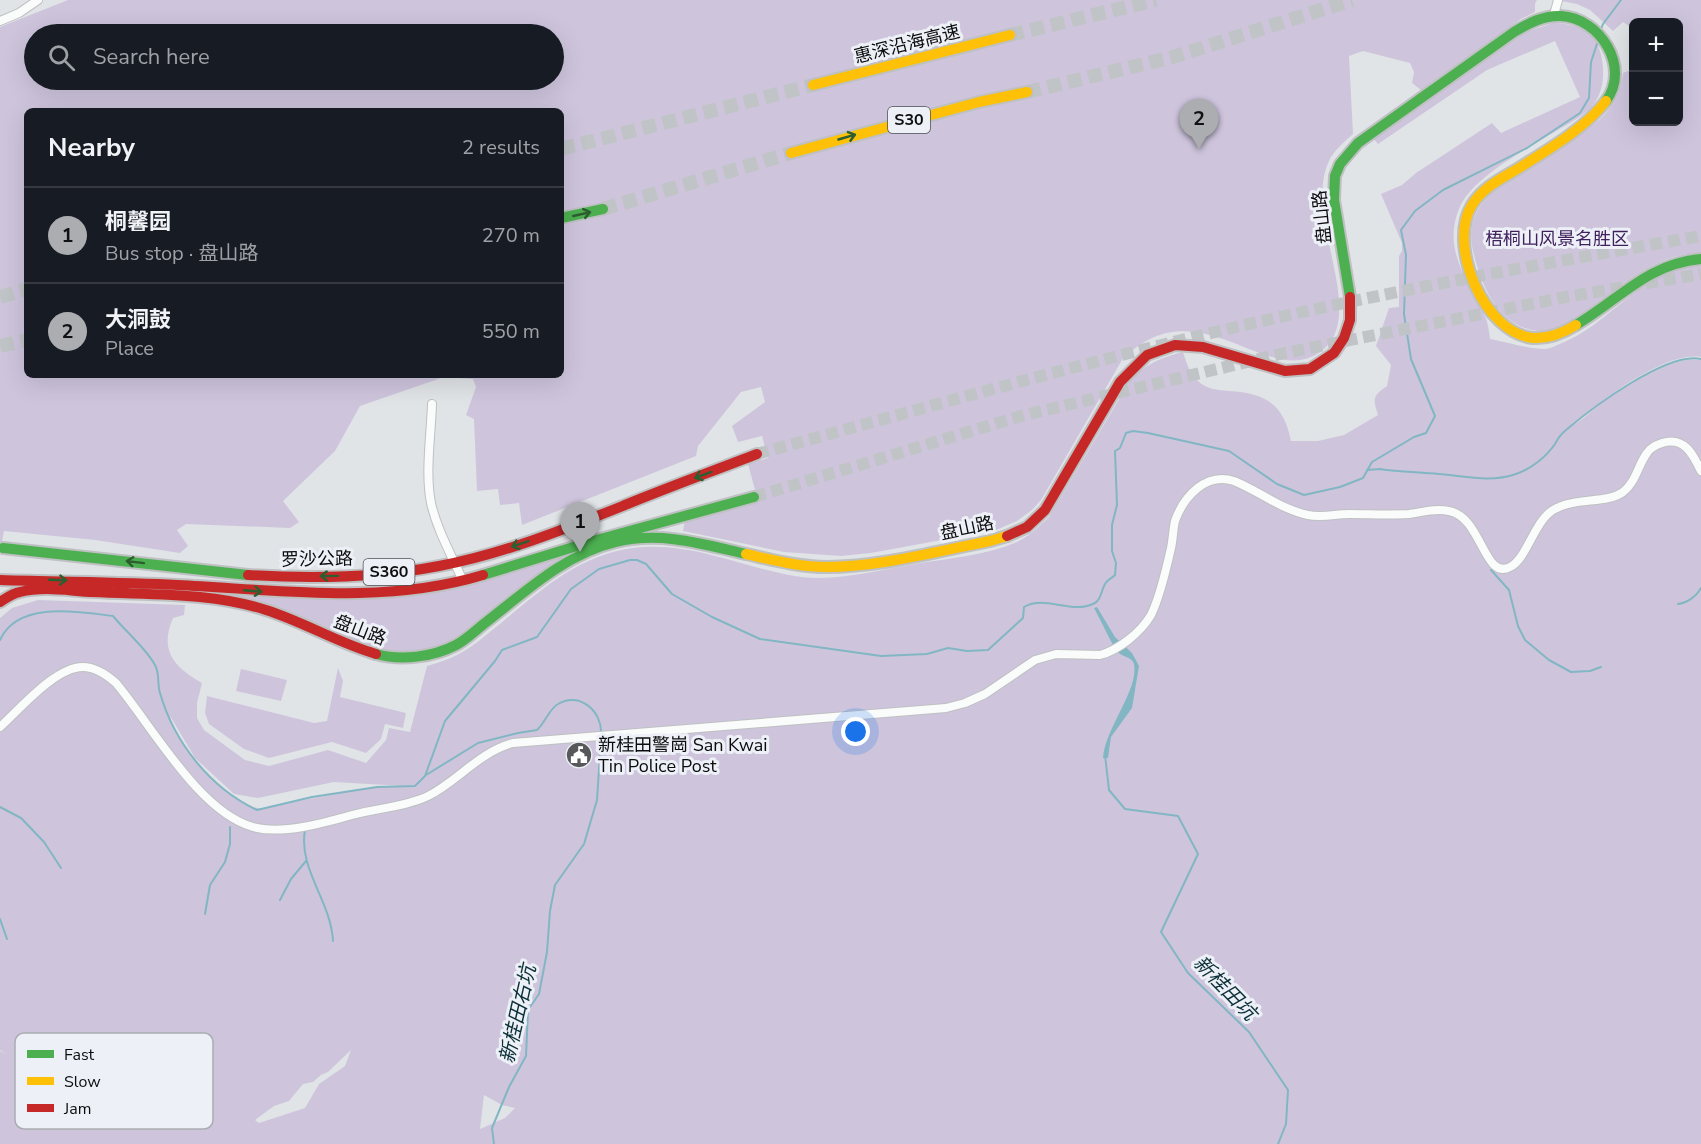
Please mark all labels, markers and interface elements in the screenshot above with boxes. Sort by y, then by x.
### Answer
map controls [1629,18,1683,126]
button: + [1629,18,1683,72]
street label: 惠深沿海高速 [852,19,962,69]
search box [24,24,564,90]
icon: search [45,41,78,74]
text: Search here [93,42,210,72]
button: − [1629,72,1683,126]
pin: 2 [1180,100,1218,149]
road number: S30 [888,107,930,133]
text: Nearby [48,130,135,165]
one-way arrow [837,131,856,142]
text: 2 results [462,134,540,161]
street label: 盘山路 [1307,189,1337,245]
text: 桐馨园 [105,207,171,237]
one-way arrow [572,207,591,219]
text: 1 [62,222,74,249]
text: 270 m [482,222,540,249]
park label: 梧桐山风景名胜区 [1485,227,1629,251]
text: Bus stop · 盘山路 [105,240,259,267]
text: 大洞鼓 [105,305,171,335]
text: 2 [62,318,74,345]
text: 550 m [482,318,540,345]
text: Place [105,335,154,362]
one-way arrow [694,470,712,481]
pin: 1 [560,502,600,552]
street label: 盘山路 [938,511,996,545]
one-way arrow [511,539,530,550]
street label: 罗沙公路 [281,546,353,572]
one-way arrow [125,556,145,567]
road number: S360 [364,559,414,585]
one-way arrow [319,571,339,582]
one-way arrow [48,575,68,586]
one-way arrow [243,586,263,597]
street label: 盘山路 [330,609,390,651]
your location [841,717,870,746]
place label: 新桂田警崗 San Kwai Tin Police Post [598,733,768,778]
public building icon: 新桂田警崗 San Kwai Tin Police Post [564,740,594,770]
water label: 新桂田坑 [1188,950,1265,1028]
water label: 新桂田右坑 [494,959,543,1066]
legend [15,1033,213,1129]
text: Fast [64,1044,95,1066]
text: Slow [64,1071,101,1093]
text: Jam [63,1098,91,1120]

